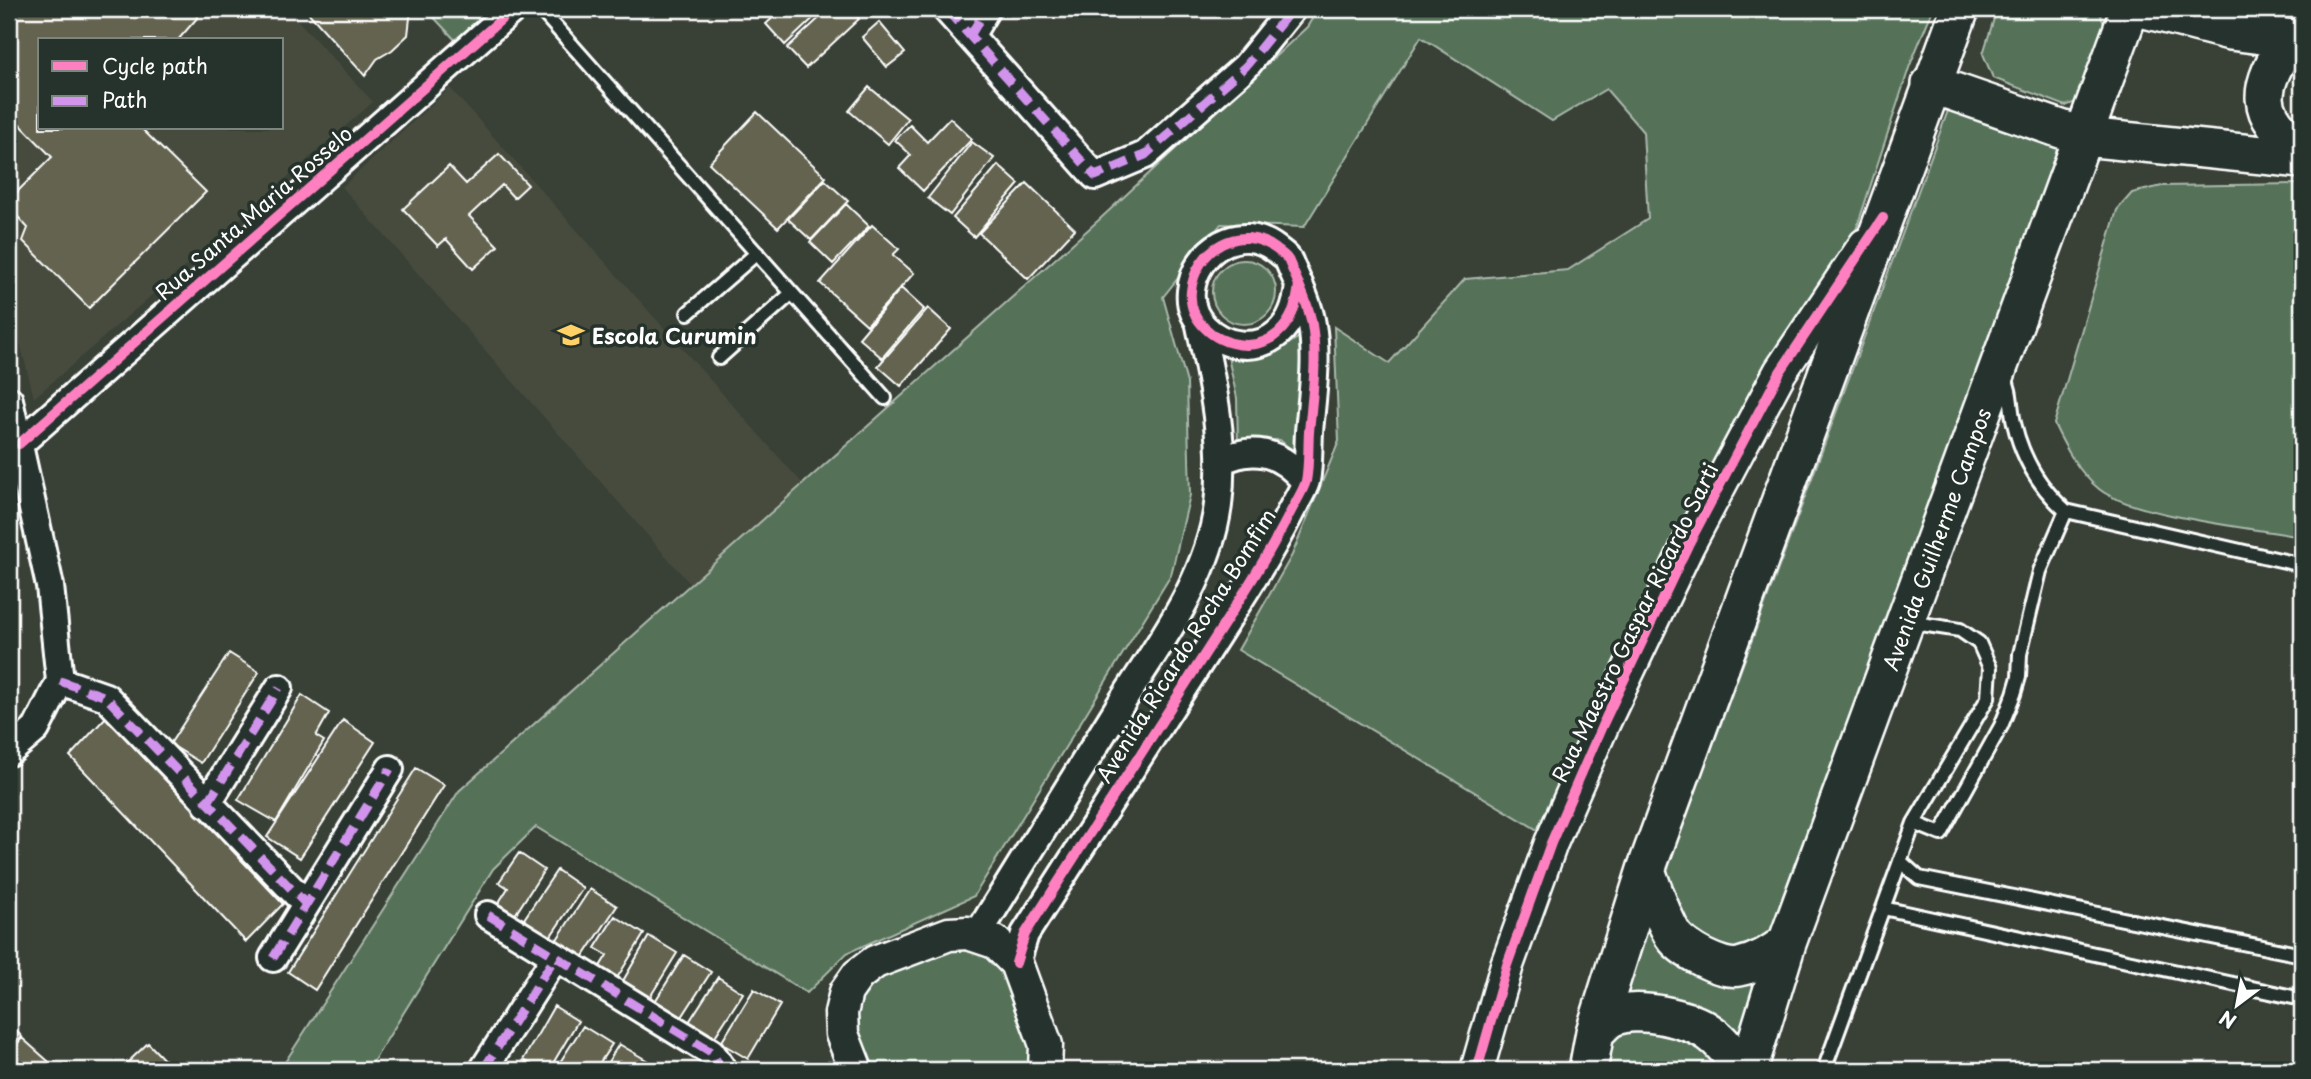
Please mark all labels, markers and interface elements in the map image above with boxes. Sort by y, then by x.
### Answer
legend [38,38,284,130]
text: Cycle path [102,49,208,81]
text: Path [102,83,147,115]
street label: Rua Santa Maria Rosselo [147,117,359,307]
place label: Escola Curumin [592,319,757,351]
school or university icon: Escola Curumin [556,320,586,350]
street label: Avenida Guilherme Campos [1874,403,1998,675]
street label: Rua Maestro Gaspar Ricardo Sarti [1543,457,1725,787]
street label: Avenida Ricardo Rocha Bomfim [1087,502,1283,788]
north arrow [2202,970,2272,1040]
text: N [2214,1004,2241,1036]

